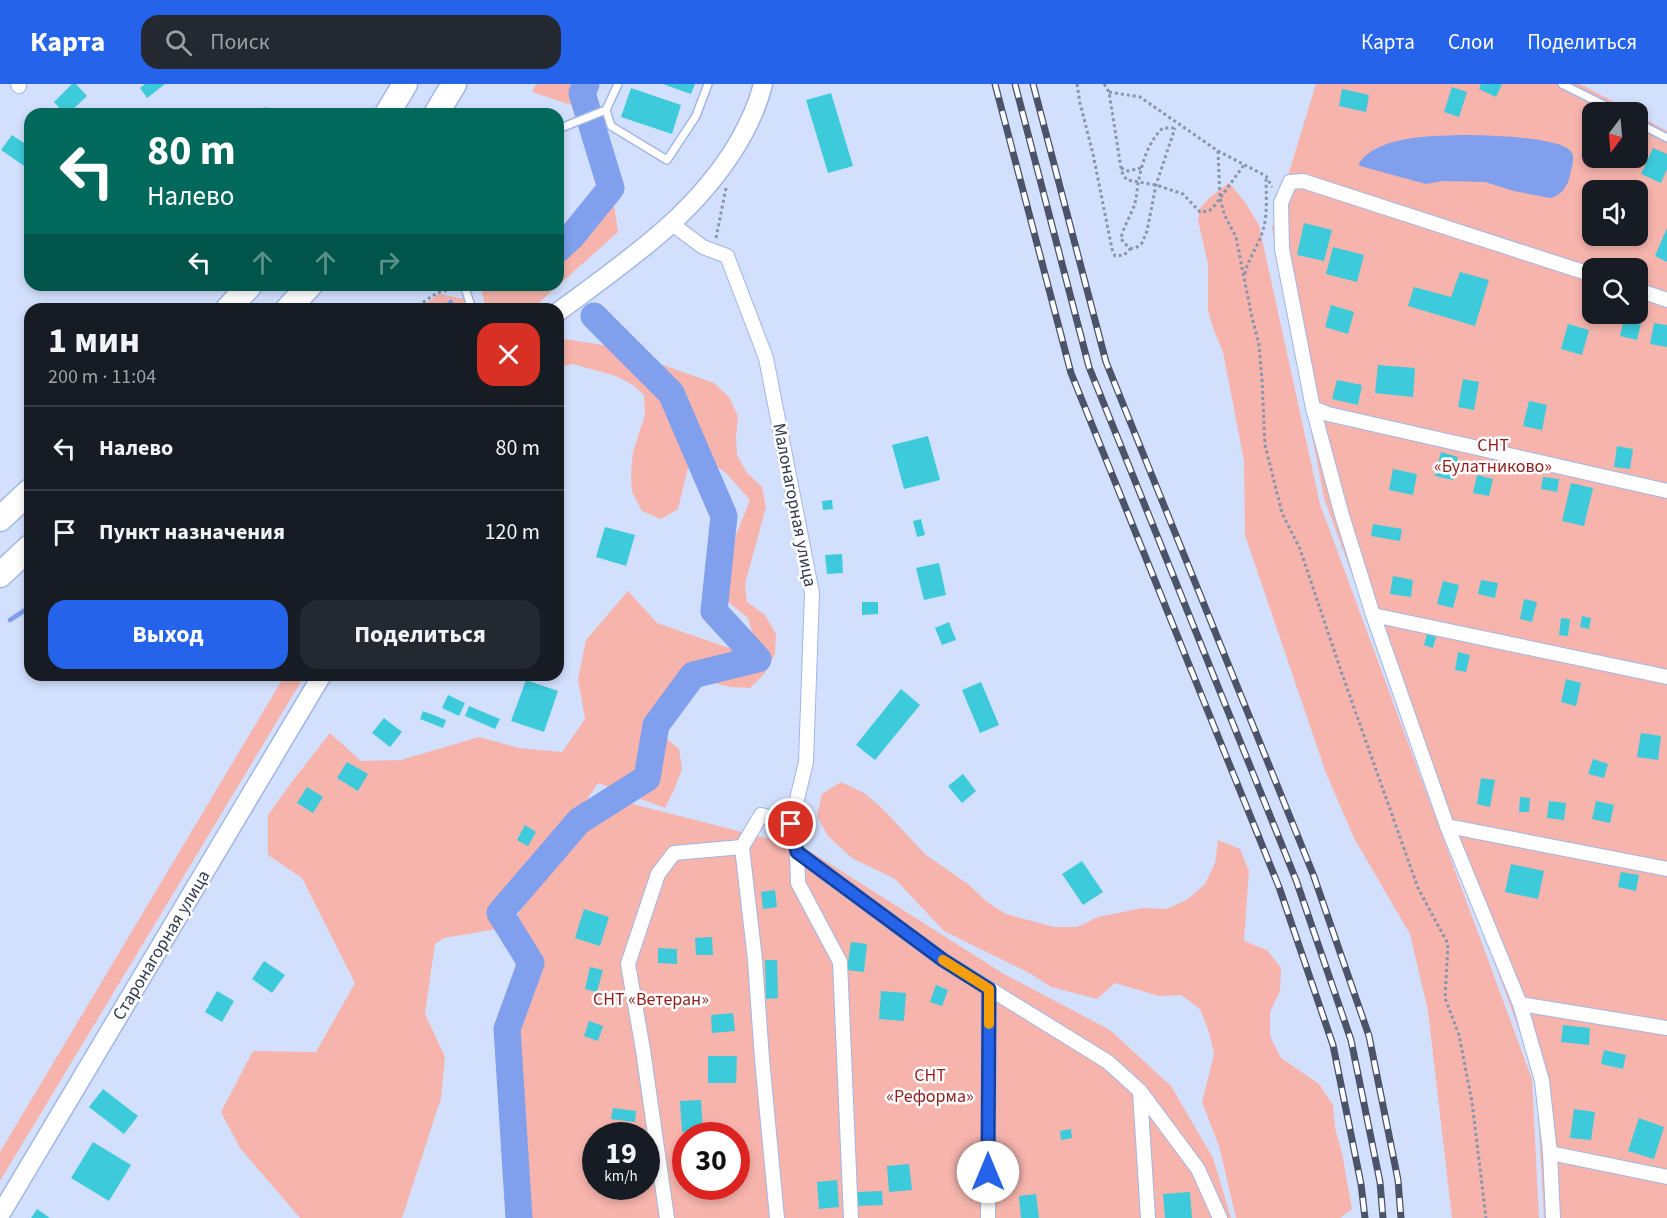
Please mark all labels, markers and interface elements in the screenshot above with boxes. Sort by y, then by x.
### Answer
search box [141,15,561,69]
text: Карта [30,22,105,62]
icon: search [162,26,195,59]
text: Поиск [210,26,270,58]
text: Карта [1361,27,1415,57]
text: Слои [1448,27,1494,57]
text: Поделиться [1527,27,1637,57]
north arrow [1582,102,1648,168]
map controls [1582,102,1648,324]
text: 80 m [147,121,236,181]
icon: left [48,132,126,210]
text: Налево [147,177,234,216]
button: sound [1582,180,1648,246]
icon: left [183,246,216,279]
icon: ahead [246,246,279,279]
icon: ahead [309,246,342,279]
icon: right [372,246,405,279]
button: search [1582,258,1648,324]
text: 1 мин [48,315,140,366]
button: close [477,323,540,386]
text: 200 m · 11:04 [48,363,156,391]
street label: Малонагорная улица [766,421,823,589]
icon: left [48,432,81,465]
text: Налево [99,432,173,464]
text: 80 m [495,432,540,464]
park label: СНТ «Булатниково» [1434,433,1552,479]
icon: arrive [48,516,81,549]
text: Пункт назначения [99,516,285,548]
text: 120 m [485,516,540,548]
button: Выход [48,600,288,669]
button: Поделиться [300,600,540,669]
pin [765,798,816,849]
icon: arrive [774,807,807,840]
street label: Старонагорная улица [107,865,216,1025]
park label: СНТ «Ветеран» [593,987,709,1012]
park label: СНТ «Реформа» [886,1063,974,1109]
speed limit sign: 30 [672,1122,750,1200]
text: 19 [605,1132,637,1175]
position arrow [956,1140,1020,1204]
text: km/h [604,1166,638,1187]

